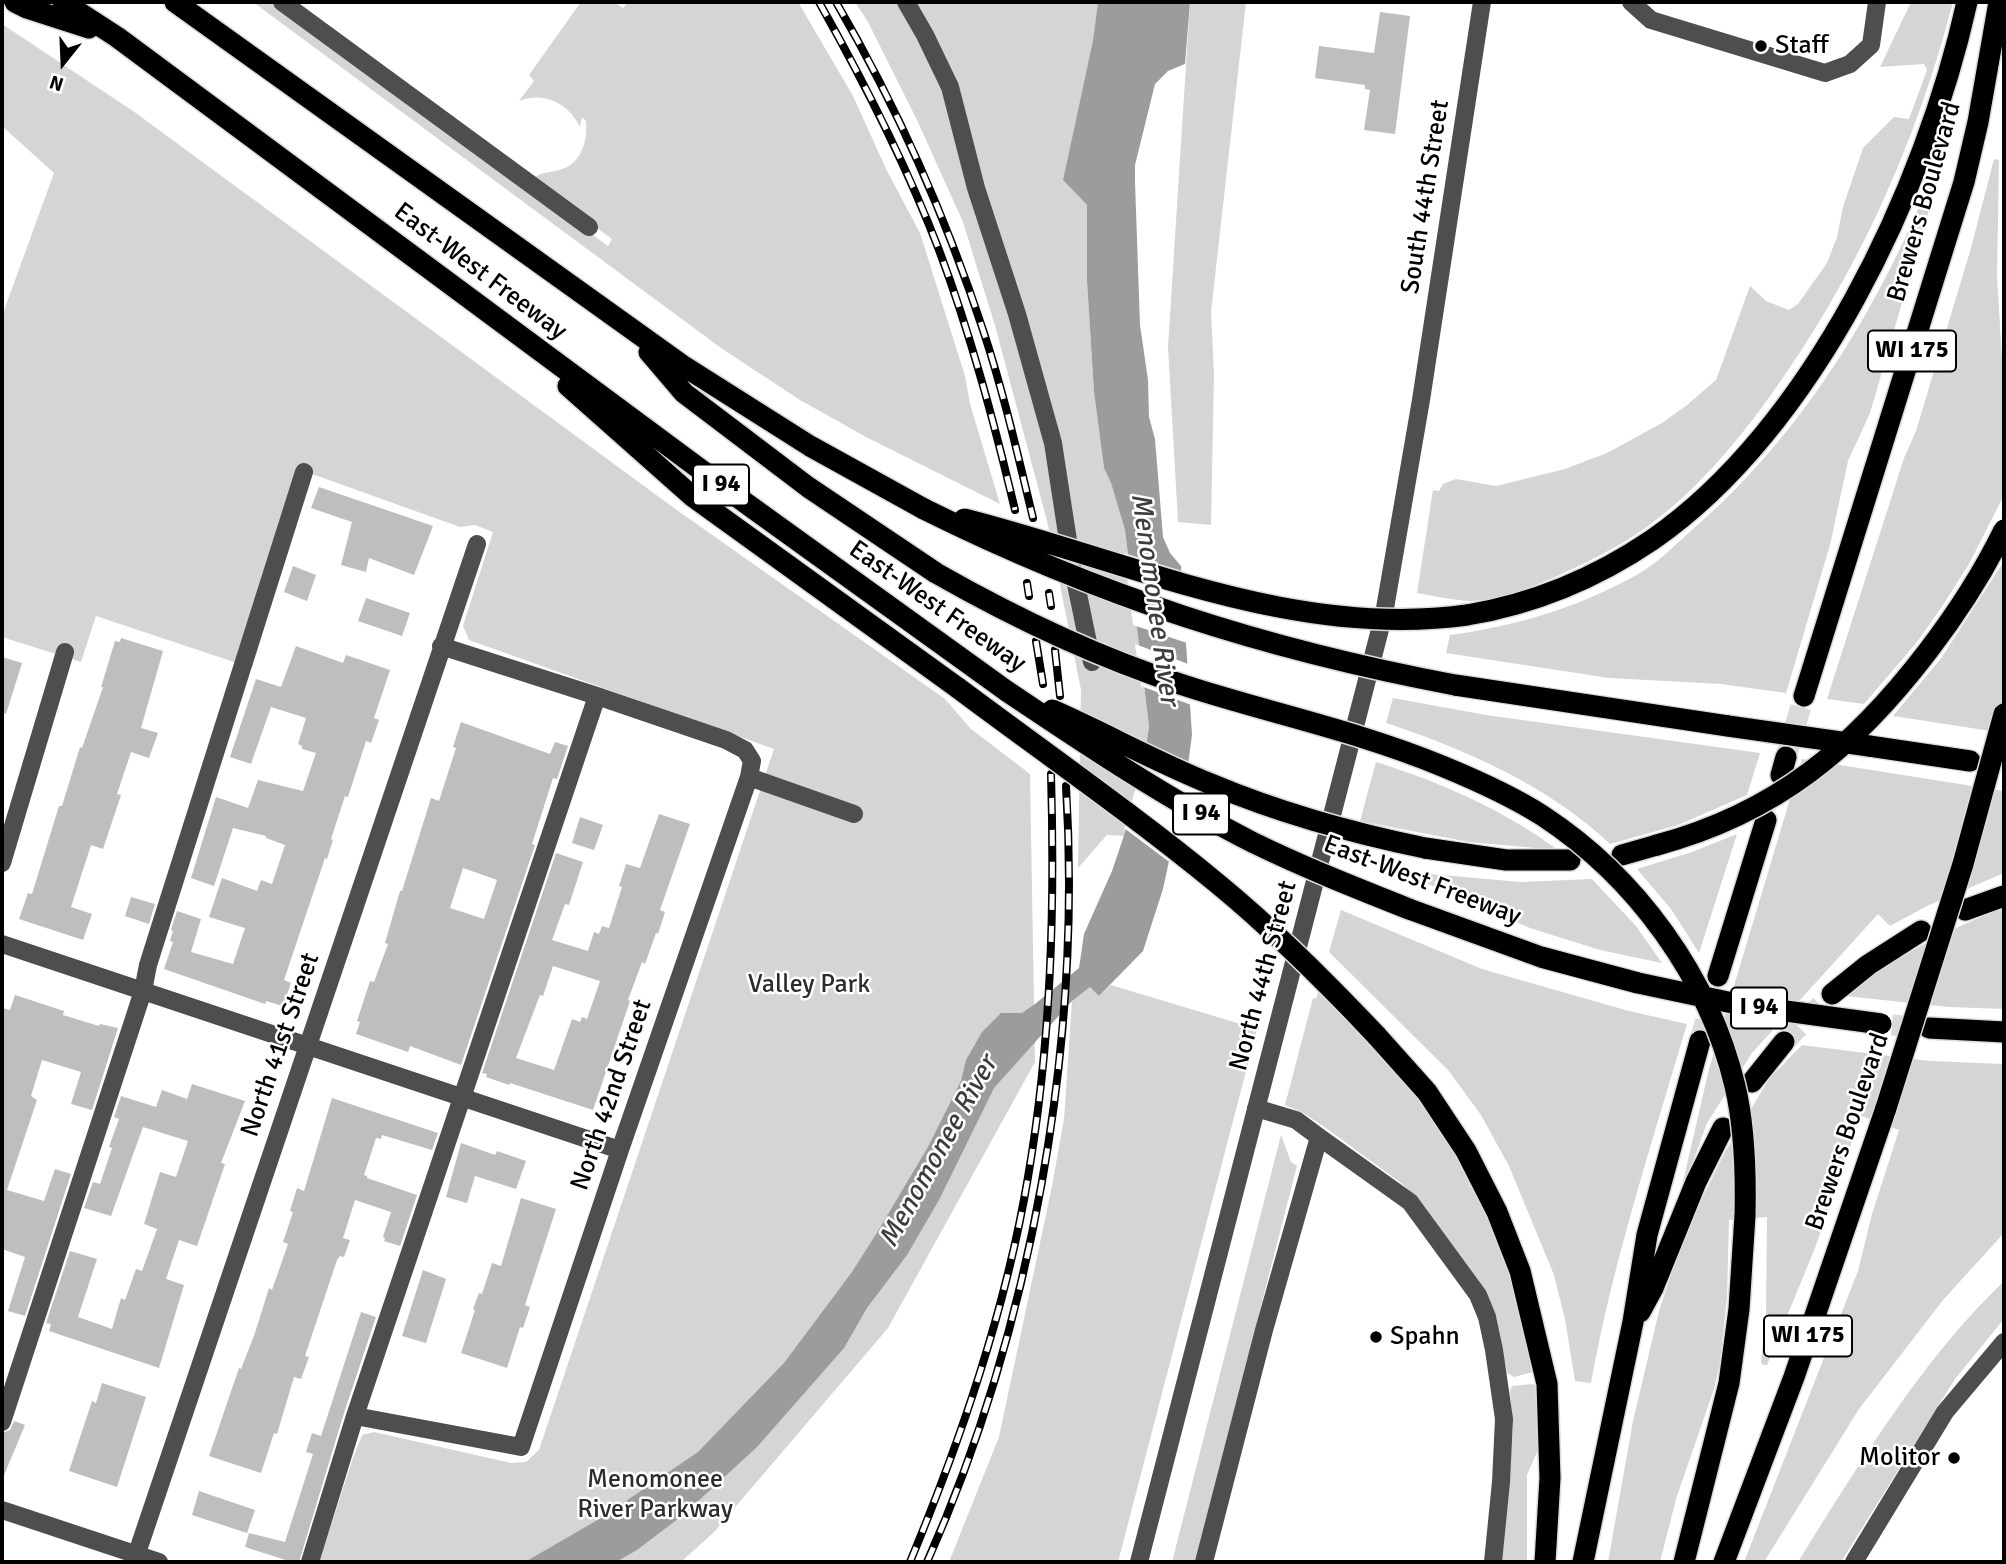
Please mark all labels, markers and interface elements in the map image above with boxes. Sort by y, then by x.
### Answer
north arrow [28,28,98,98]
place label: Staff [1775,30,1828,62]
marker: Staff [1753,38,1769,54]
text: N [47,70,67,96]
street label: South 44th Street [1395,98,1457,296]
street label: Brewers Boulevard [1881,98,1969,306]
street label: East-West Freeway [387,197,573,347]
road number: WI 175 [1868,330,1956,372]
road number: I 94 [693,464,749,506]
water label: Menomonee River [1122,491,1186,707]
street label: East-West Freeway [843,534,1031,680]
road number: I 94 [1173,794,1229,834]
street label: East-West Freeway [1319,829,1525,933]
street label: North 44th Street [1224,878,1304,1074]
street label: North 41st Street [235,949,327,1141]
park label: Valley Park [748,969,870,1001]
road number: I 94 [1731,988,1787,1028]
street label: North 42nd Street [565,995,659,1195]
street label: Brewers Boulevard [1800,1029,1896,1235]
water label: Menomonee River [873,1050,1005,1254]
road number: WI 175 [1764,1316,1852,1356]
place label: Spahn [1390,1321,1460,1353]
marker: Spahn [1368,1329,1384,1345]
place label: Molitor [1859,1442,1940,1474]
marker: Molitor [1946,1450,1962,1466]
park label: Menomonee River Parkway [577,1464,733,1526]

